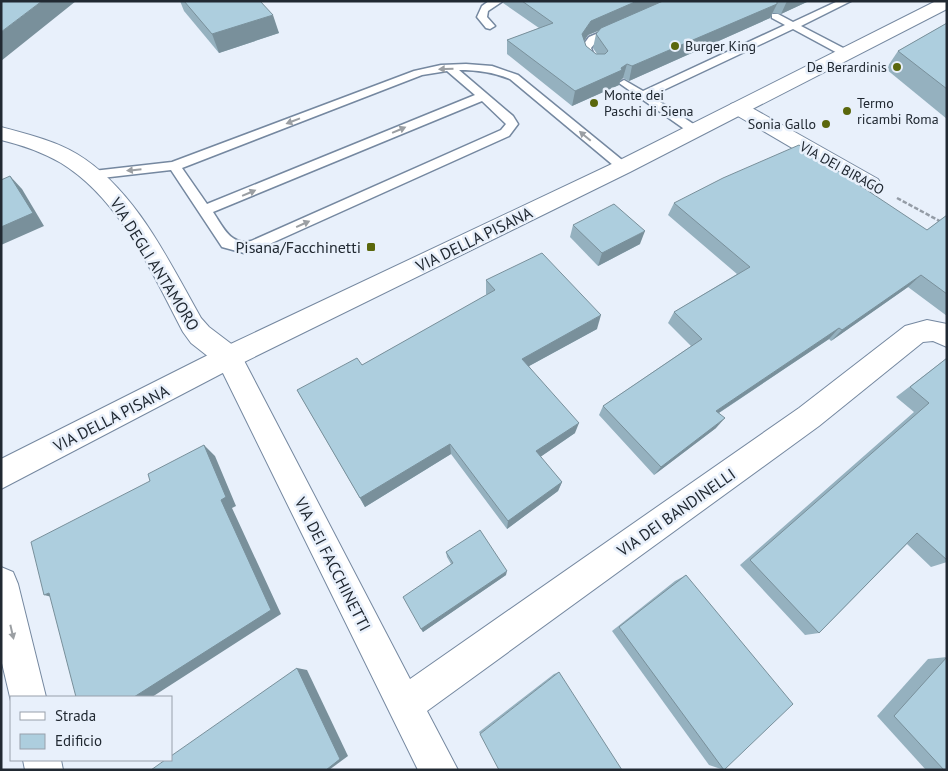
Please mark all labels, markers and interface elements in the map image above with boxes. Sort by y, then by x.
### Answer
place label: Burger King [685,37,756,55]
marker: Burger King [669,40,681,52]
place label: De Berardinis [807,58,887,76]
marker: De Berardinis [891,61,903,73]
one-way arrow [438,65,454,73]
place label: Monte dei Paschi di Siena [604,86,694,120]
place label: Termo ricambi Roma [857,94,939,128]
marker: Monte dei Paschi di Siena [588,97,600,109]
marker: Termo ricambi Roma [841,105,853,117]
place label: Sonia Gallo [748,115,816,133]
one-way arrow [285,118,300,125]
marker: Sonia Gallo [820,118,832,130]
one-way arrow [392,126,406,134]
one-way arrow [579,131,592,142]
street label: VIA DEI BIRAGO [796,137,887,199]
one-way arrow [125,166,141,174]
one-way arrow [242,188,256,196]
street label: VIA DEGLI ANTAMORO [105,193,204,334]
street label: VIA DELLA PISANA [412,202,536,276]
one-way arrow [296,219,310,227]
place label: Pisana/Facchinetti [235,237,361,257]
marker: Pisana/Facchinetti [365,241,377,253]
street label: VIA DELLA PISANA [49,380,173,456]
street label: VIA DEI BANDINELLI [612,464,739,561]
street label: VIA DEI FACCHINETTI [290,493,375,634]
one-way arrow [8,624,16,639]
legend [10,696,172,761]
text: Strada [55,706,96,725]
text: Edificio [55,731,102,750]

